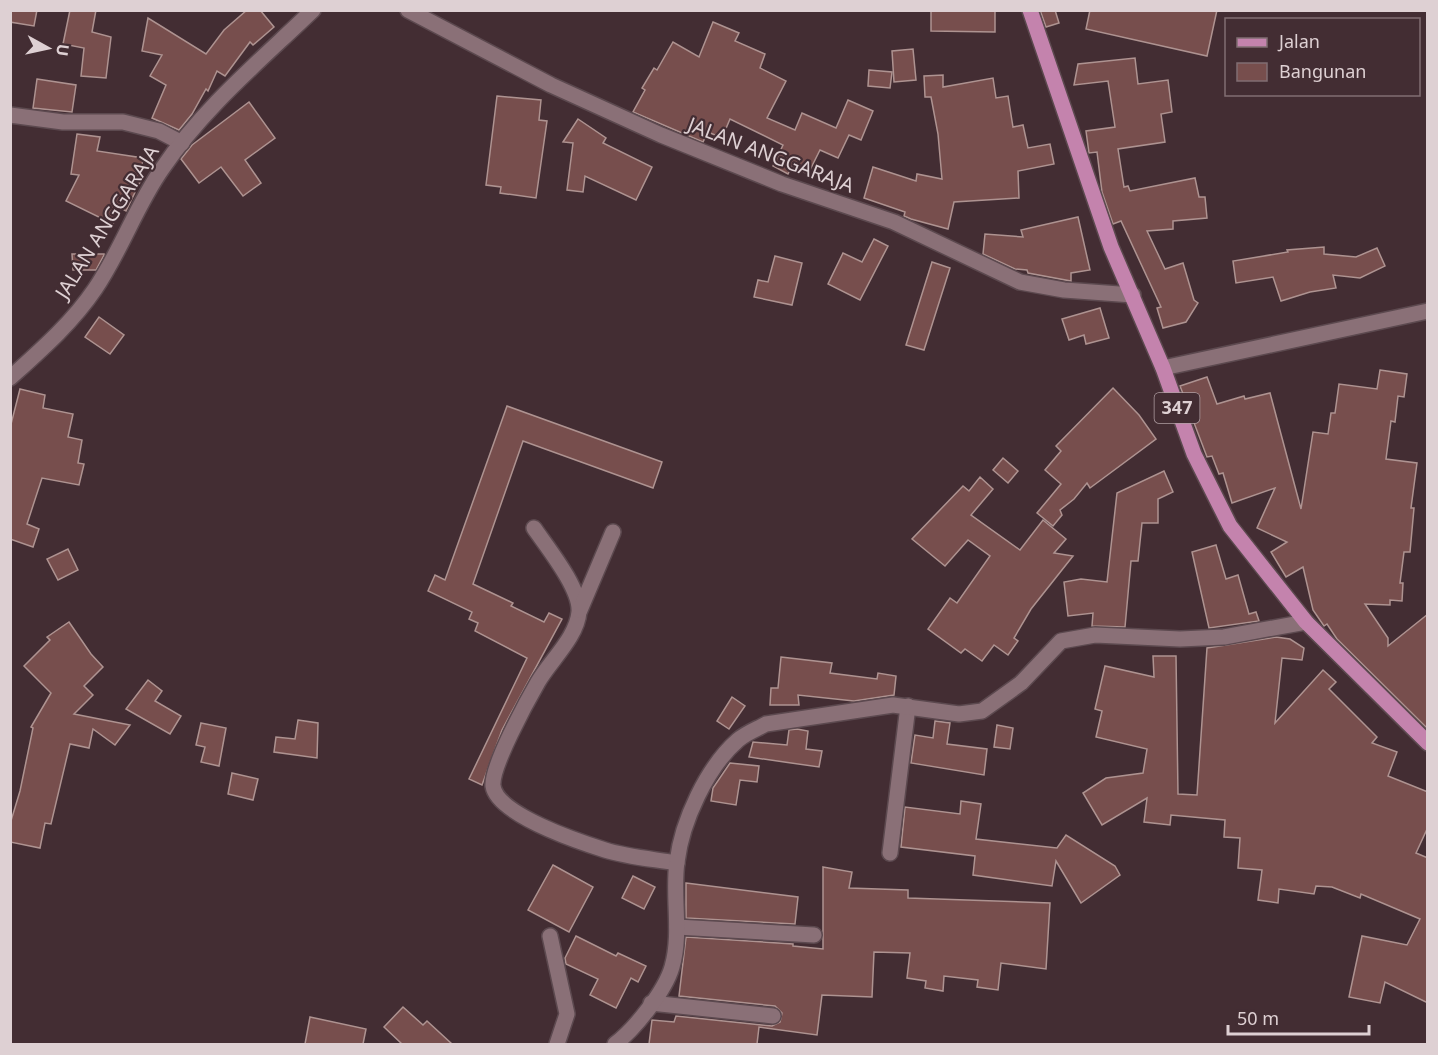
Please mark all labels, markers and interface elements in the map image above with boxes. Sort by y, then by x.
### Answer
north arrow [18,18,78,78]
legend [1225,18,1420,96]
text: Jalan [1277,29,1320,53]
text: U [51,43,75,58]
text: Bangunan [1279,59,1366,83]
street label: JALAN ANGGARAJA [682,110,858,199]
street label: JALAN ANGGARAJA [47,140,165,305]
road number: 347 [1154,393,1200,423]
scale bar [1228,998,1369,1036]
text: 50 m [1237,1006,1279,1030]

